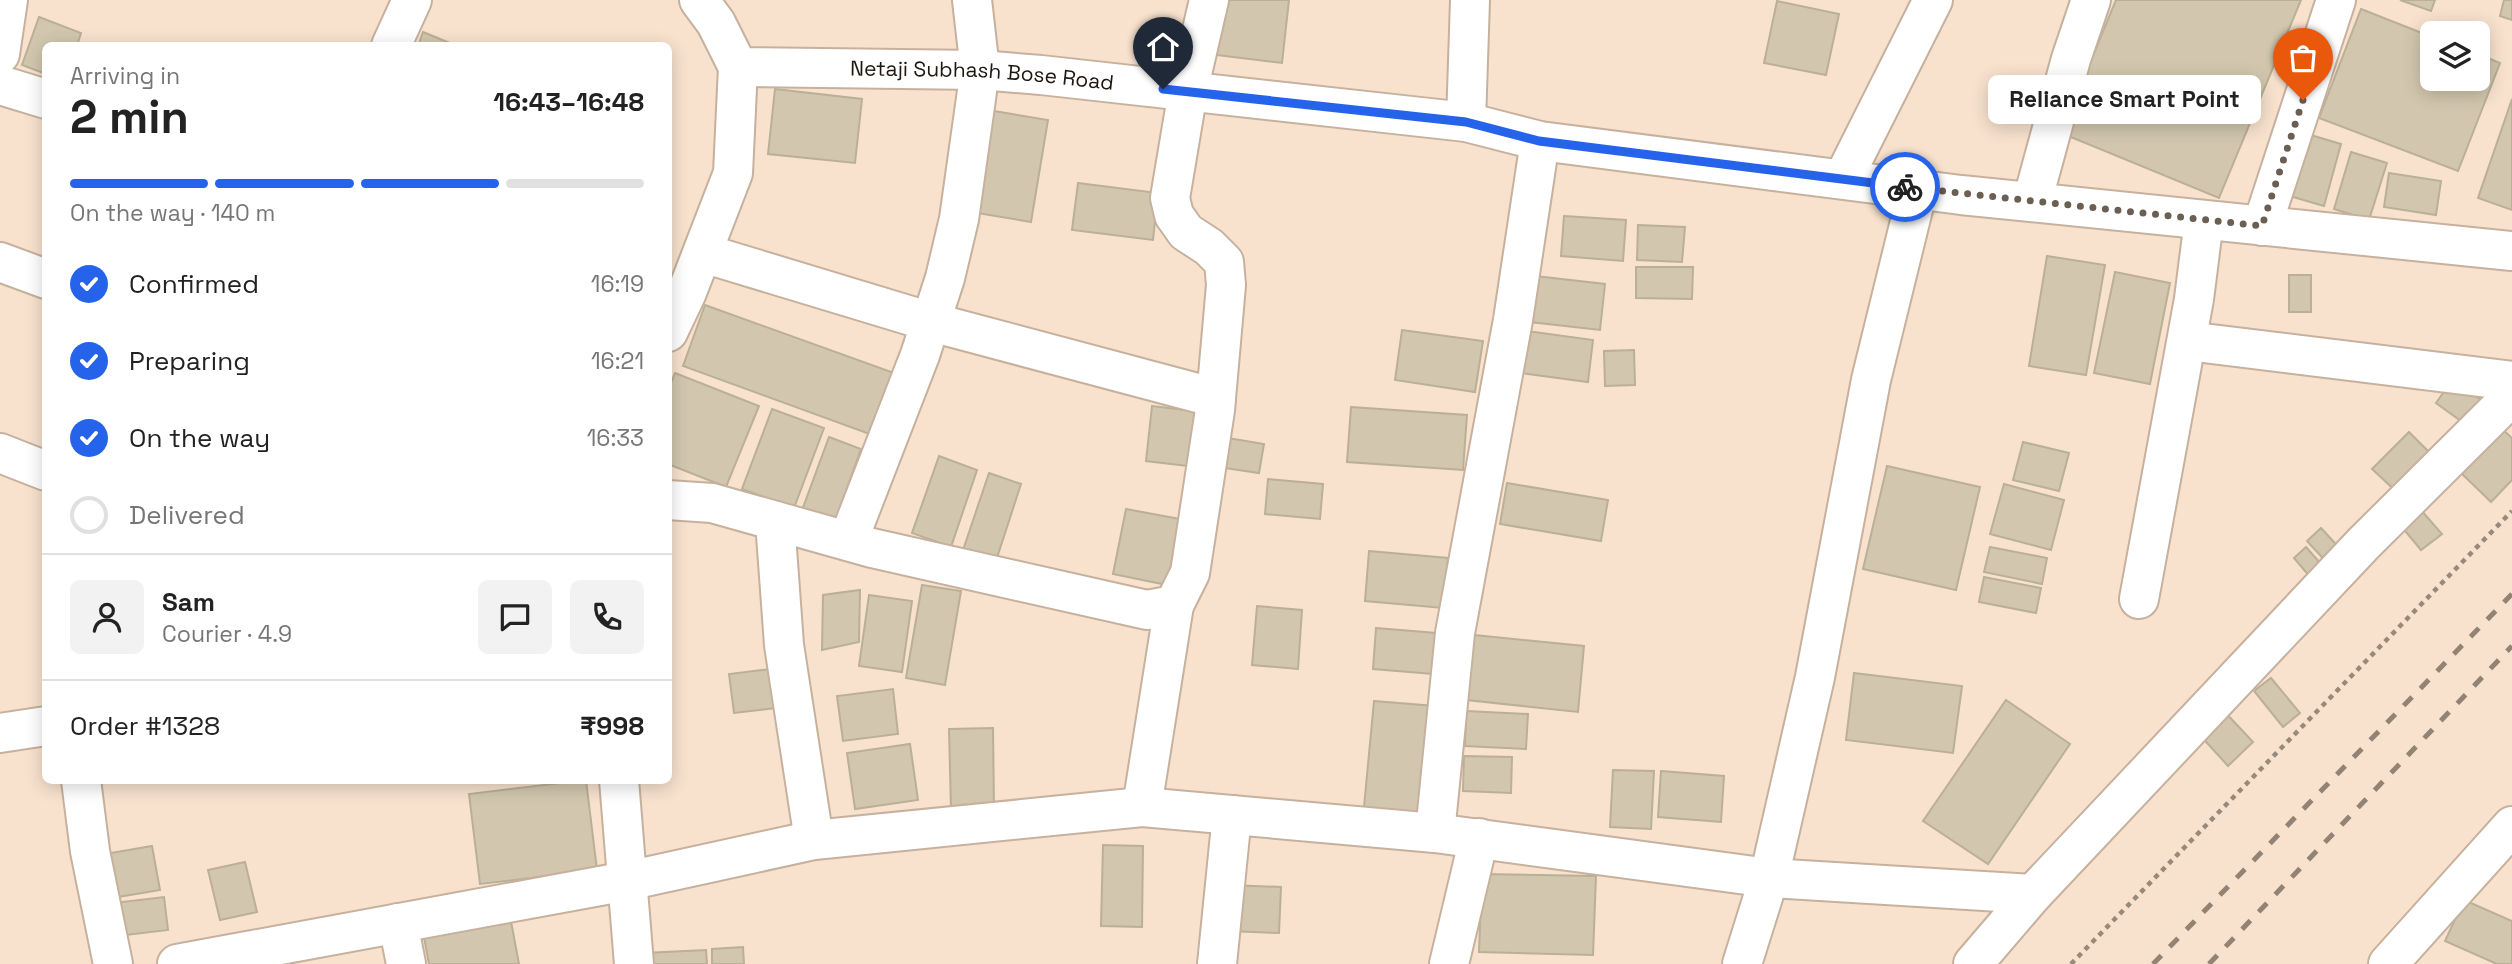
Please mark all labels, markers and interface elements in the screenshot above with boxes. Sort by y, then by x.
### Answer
pin [1133,17,1193,89]
map controls [2420,21,2490,91]
button: layers [2420,21,2490,91]
icon: home [1144,28,1182,66]
pin [2273,28,2333,100]
icon: bag [2284,39,2322,77]
street label: Netaji Subhash Bose Road [850,54,1115,96]
text: Arriving in [70,61,180,91]
callout: Reliance Smart Point [1988,76,2261,124]
text: Reliance Smart Point [2009,84,2240,114]
text: 16:43–16:48 [493,85,644,119]
text: 2 min [70,88,189,146]
courier [1870,152,1940,222]
icon: bike [1886,168,1924,206]
text: On the way · 140 m [70,198,275,228]
icon: check [70,265,108,303]
text: Confirmed [129,267,259,301]
text: 16:19 [591,269,644,299]
icon: check [70,342,108,380]
text: Preparing [129,344,250,378]
text: 16:21 [591,346,644,376]
icon: check [70,419,108,457]
text: On the way [129,421,270,455]
text: 16:33 [587,423,644,453]
text: Delivered [129,498,245,532]
button: person [70,580,144,654]
button: chat [478,580,552,654]
button: phone [570,580,644,654]
text: Sam [162,585,215,619]
text: Courier · 4.9 [162,619,292,649]
text: Order #1328 [70,709,220,743]
text: ₹998 [580,709,644,743]

